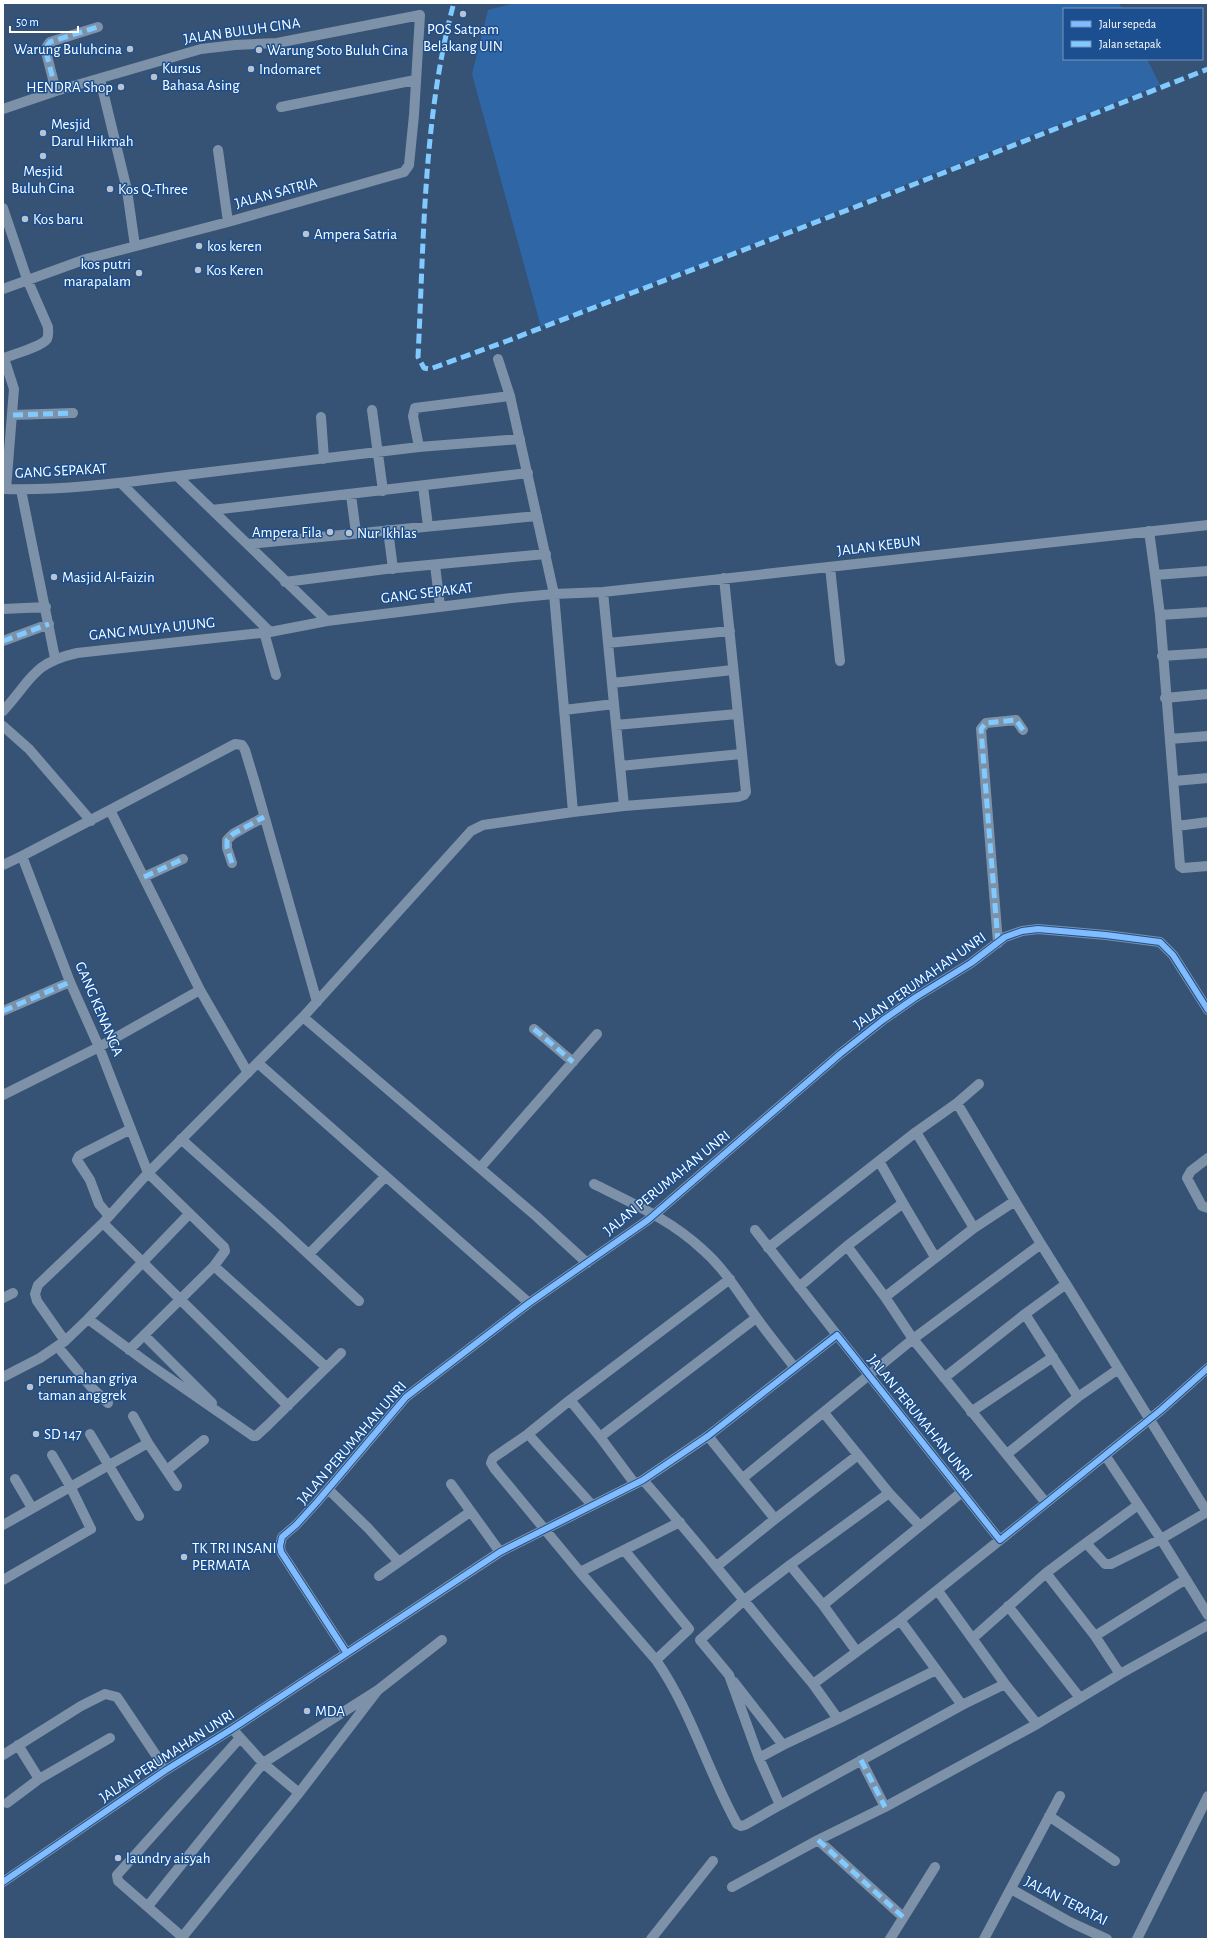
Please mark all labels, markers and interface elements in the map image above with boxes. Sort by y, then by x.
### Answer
scale bar [10,8,78,34]
legend [1063,8,1203,60]
marker: POS Satpam Belakang UIN [458,9,468,19]
street label: JALAN BULUH CINA [183,15,302,47]
text: 50 m [16,16,39,28]
text: Jalur sepeda [1099,18,1157,30]
place label: POS Satpam Belakang UIN [423,22,503,54]
text: Jalan setapak [1099,38,1162,50]
place label: Warung Buluhcina [14,42,122,57]
place label: Warung Soto Buluh Cina [267,43,408,58]
marker: Warung Buluhcina [125,44,135,54]
marker: Warung Soto Buluh Cina [254,45,264,55]
place label: Kursus Bahasa Asing [162,61,240,93]
place label: Indomaret [259,62,321,77]
marker: Indomaret [246,64,256,74]
marker: Kursus Bahasa Asing [149,72,159,82]
place label: HENDRA Shop [26,80,113,95]
marker: HENDRA Shop [116,82,126,92]
place label: Mesjid Darul Hikmah [51,117,134,149]
marker: Mesjid Darul Hikmah [38,128,48,138]
marker: Mesjid Buluh Cina [38,151,48,161]
place label: Mesjid Buluh Cina [11,164,75,196]
street label: JALAN SATRIA [233,175,319,211]
place label: Kos Q-Three [118,182,188,197]
marker: Kos Q-Three [105,184,115,194]
place label: Kos baru [33,212,84,227]
marker: Kos baru [20,214,30,224]
place label: Ampera Satria [314,227,397,242]
marker: Ampera Satria [301,229,311,239]
place label: kos keren [207,239,262,254]
marker: kos keren [194,241,204,251]
place label: kos putri marapalam [64,257,131,289]
place label: Kos Keren [206,263,264,278]
marker: Kos Keren [193,265,203,275]
marker: kos putri marapalam [134,268,144,278]
street label: GANG SEPAKAT [14,461,108,481]
place label: Ampera Fila [252,525,322,540]
place label: Nur Ikhlas [357,526,417,541]
marker: Ampera Fila [325,527,335,537]
marker: Nur Ikhlas [344,528,354,538]
street label: JALAN KEBUN [836,533,922,559]
place label: Masjid Al-Faizin [62,570,155,585]
marker: Masjid Al-Faizin [49,572,59,582]
street label: GANG SEPAKAT [380,580,474,606]
street label: GANG MULYA UJUNG [88,615,216,643]
street label: JALAN PERUMAHAN UNRI [851,930,989,1032]
street label: GANG KENANGA [72,959,126,1059]
street label: JALAN PERUMAHAN UNRI [601,1128,733,1238]
street label: JALAN PERUMAHAN UNRI [865,1352,975,1484]
place label: perumahan griya taman anggrek [38,1371,138,1403]
street label: JALAN PERUMAHAN UNRI [295,1379,409,1507]
marker: perumahan griya taman anggrek [25,1382,35,1392]
place label: SD 147 [44,1427,82,1442]
marker: SD 147 [31,1429,41,1439]
place label: TK TRI INSANI PERMATA [192,1541,276,1573]
marker: TK TRI INSANI PERMATA [179,1552,189,1562]
place label: MDA [315,1704,345,1719]
marker: MDA [302,1706,312,1716]
street label: JALAN PERUMAHAN UNRI [97,1707,237,1805]
place label: laundry aisyah [126,1851,211,1866]
marker: laundry aisyah [113,1853,123,1863]
street label: JALAN TERATAI [1022,1874,1110,1928]

